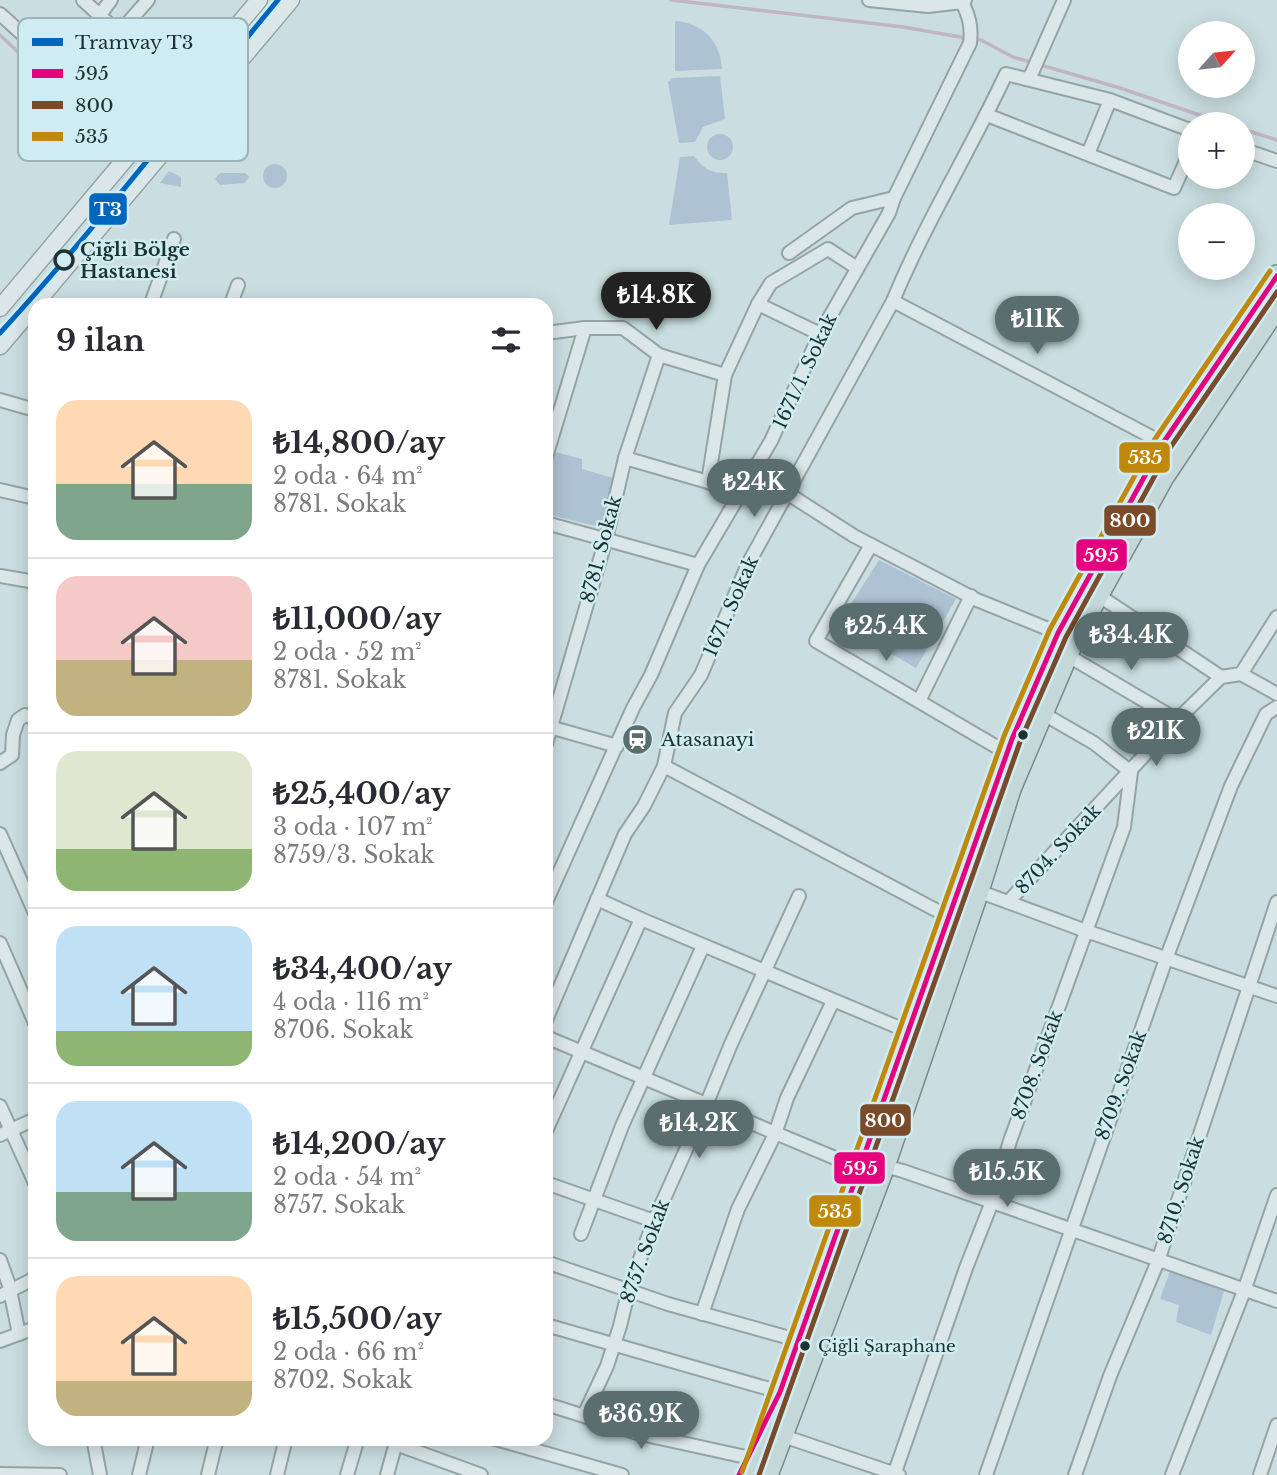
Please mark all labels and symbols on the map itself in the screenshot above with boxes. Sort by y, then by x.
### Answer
legend [18,18,248,161]
north arrow [1178,21,1255,98]
text: Tramvay T3 [75,31,193,54]
text: 595 [75,62,109,85]
text: 800 [75,94,114,117]
text: 535 [75,125,108,148]
line badge: T3 [88,192,128,226]
text: T3 [94,198,122,221]
place label: Çiğli Bölge Hastanesi [80,238,190,283]
marker: Çiğli Bölge Hastanesi [54,250,74,270]
pin: ₺14.8K [599,272,713,332]
pin: ₺11K [996,296,1078,356]
street label: 1671/1. Sokak [768,309,842,433]
line badge: 535 [1118,441,1171,474]
text: 535 [1128,446,1162,469]
pin: ₺24K [713,460,795,519]
street label: 8781. Sokak [576,493,626,605]
line badge: 800 [1103,504,1157,537]
text: 800 [1110,509,1150,532]
line badge: 595 [1075,538,1128,572]
text: 595 [1083,544,1119,567]
street label: 1671. Sokak [699,552,764,660]
pin: ₺25.4K [829,604,943,663]
pin: ₺34.4K [1074,612,1188,672]
pin: ₺21K [1115,708,1197,768]
station icon: Atasanayi [621,722,655,756]
place label: Atasanayi [660,728,755,751]
unlabelled marker [1016,728,1030,742]
street label: 8704. Sokak [1010,799,1106,899]
street label: 8708. Sokak [1006,1007,1068,1123]
street label: 8709. Sokak [1090,1027,1152,1143]
pin: ₺14.2K [642,1100,756,1160]
line badge: 800 [859,1103,912,1137]
text: 800 [865,1109,905,1132]
street label: 8710. Sokak [1153,1133,1209,1247]
pin: ₺15.5K [950,1150,1064,1209]
line badge: 595 [833,1151,886,1185]
text: 595 [842,1157,878,1180]
line badge: 535 [808,1194,862,1228]
street label: 8757. Sokak [616,1196,675,1306]
text: 535 [818,1200,852,1223]
place label: Çiğli Şaraphane [818,1336,956,1357]
marker: Çiğli Şaraphane [798,1339,812,1353]
pin: ₺36.9K [584,1392,698,1451]

